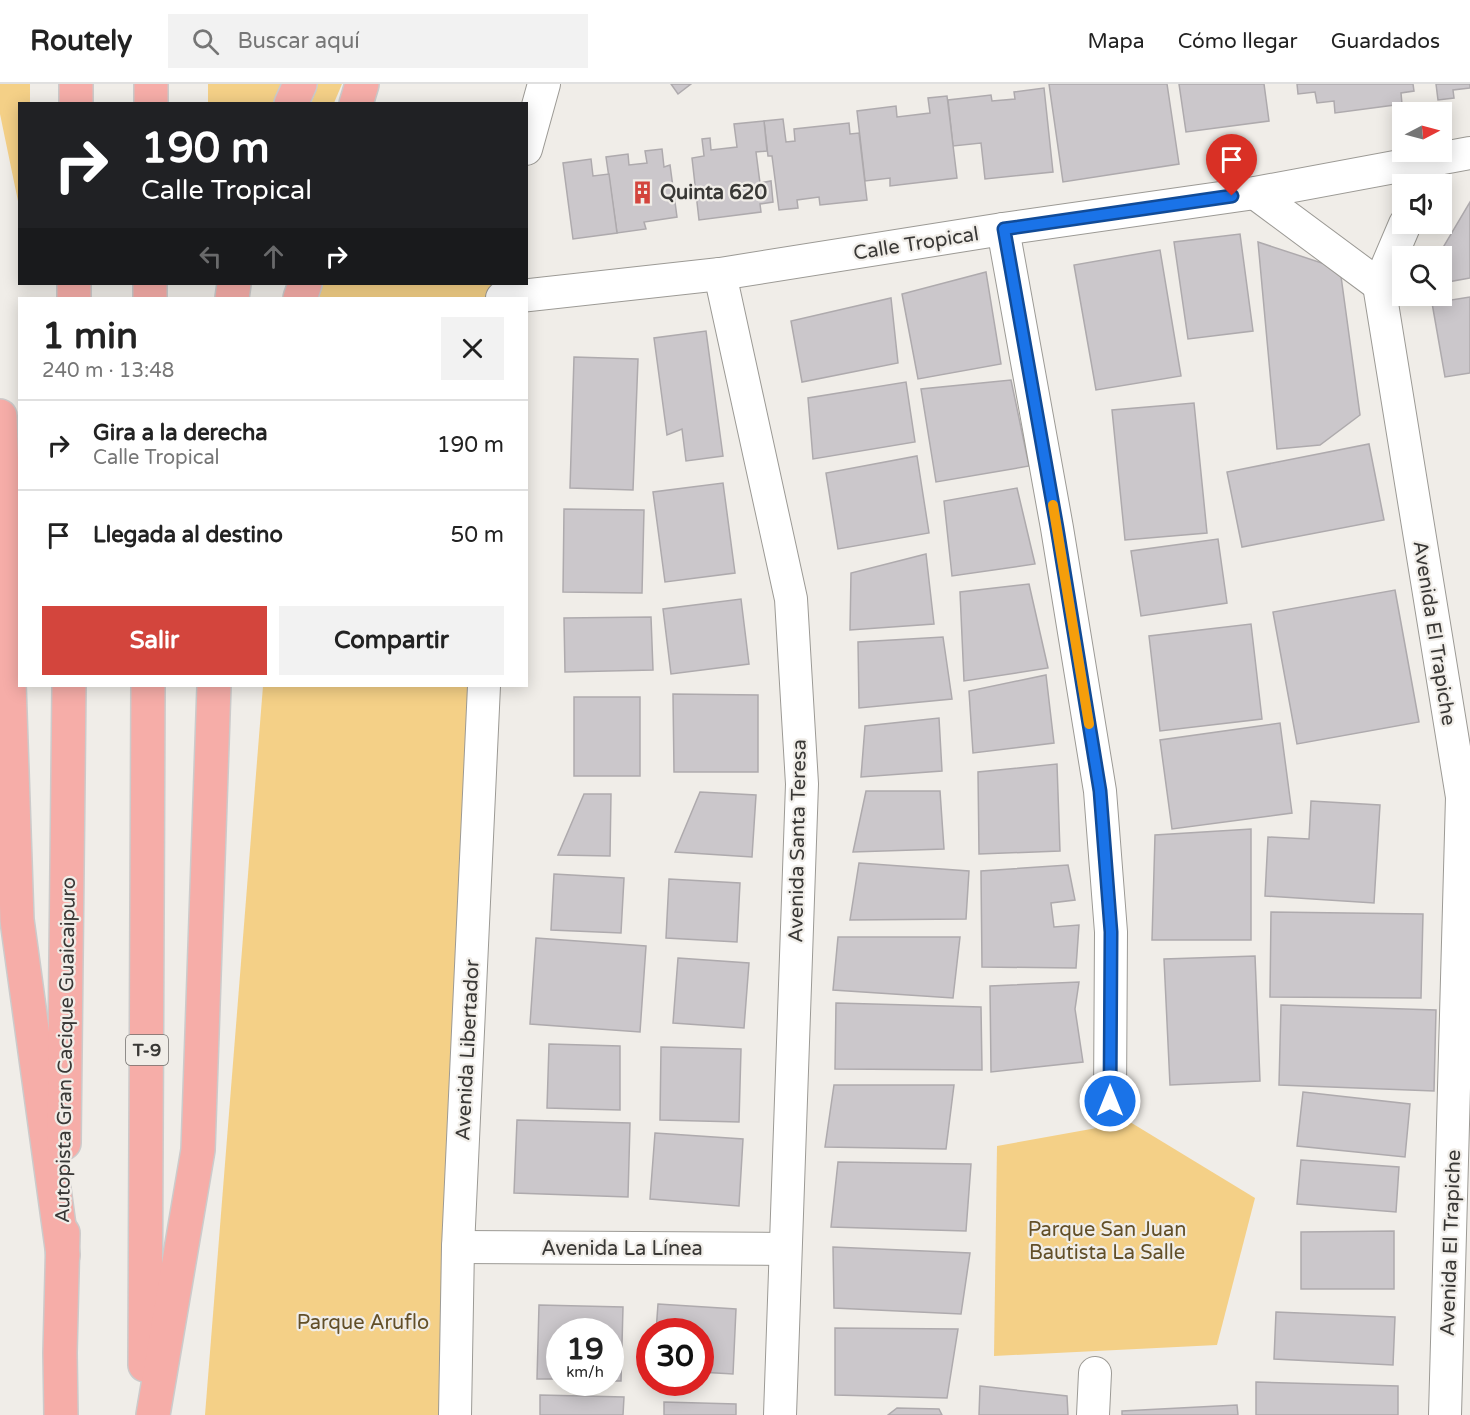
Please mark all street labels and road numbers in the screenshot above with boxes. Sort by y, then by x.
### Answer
street label: Calle Tropical [852,222,981,266]
street label: Avenida El Trapiche [1408,539,1460,727]
street label: Avenida Santa Teresa [784,739,812,943]
street label: Autopista Gran Cacique Guaicaipuro [51,877,81,1223]
street label: Avenida Libertador [451,958,485,1141]
road number: T-9 [126,1035,168,1065]
street label: Avenida El Trapiche [1436,1149,1466,1337]
street label: Avenida La Línea [541,1237,703,1261]

